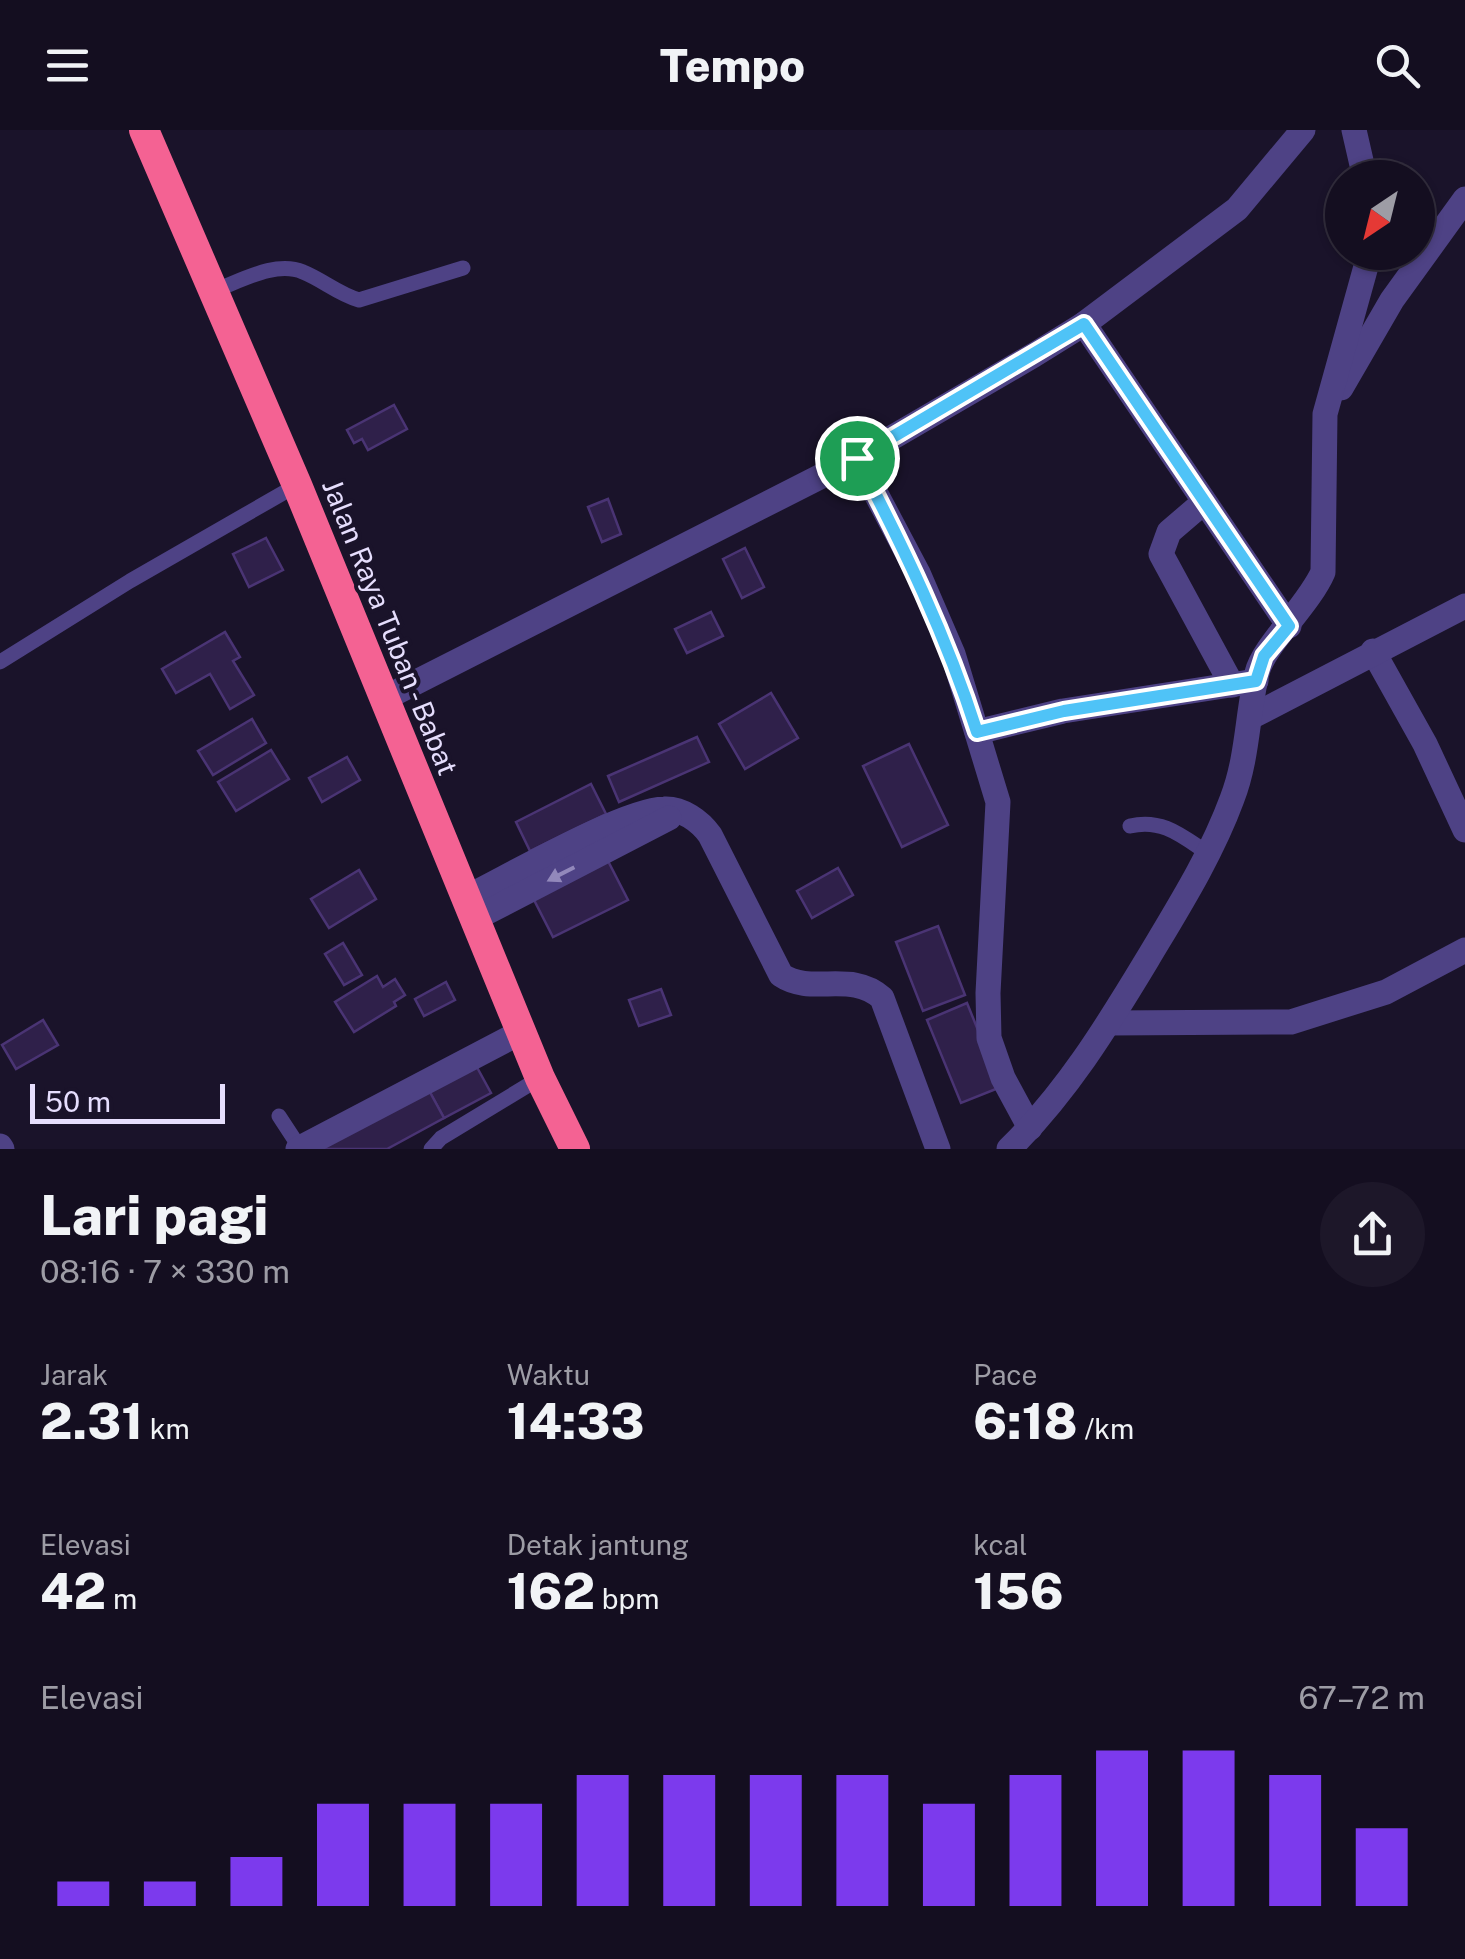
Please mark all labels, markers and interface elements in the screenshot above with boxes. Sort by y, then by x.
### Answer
icon: menu [40,38,95,93]
icon: search [1370,38,1425,93]
text: Tempo [660,39,805,92]
north arrow [1325,160,1435,270]
map controls [1325,160,1435,270]
pin [815,416,900,501]
icon: arrive [830,431,885,486]
street label: Jalan Raya Tuban - Babat [316,474,465,780]
one-way arrow [546,865,575,882]
scale bar [30,1079,225,1124]
text: 50 m [45,1085,111,1118]
button: share [1320,1182,1425,1287]
text: Lari pagi [40,1183,268,1247]
text: 08:16 · 7 × 330 m [40,1253,290,1290]
text: Jarak [40,1358,108,1391]
text: Waktu [507,1358,590,1391]
text: Pace [973,1358,1037,1391]
text: 2.31 [40,1391,143,1450]
text: 14:33 [507,1391,644,1450]
text: 6:18 [973,1391,1078,1450]
text: km [143,1412,190,1445]
text: /km [1078,1412,1134,1445]
text: Elevasi [40,1528,131,1561]
text: Detak jantung [507,1528,689,1561]
text: kcal [973,1528,1027,1561]
text: 42 [40,1561,106,1620]
text: 162 [507,1561,595,1620]
text: 156 [973,1561,1064,1620]
text: m [106,1582,137,1615]
text: bpm [595,1582,659,1615]
text: Elevasi [40,1679,144,1716]
text: 67–72 m [1298,1679,1425,1716]

